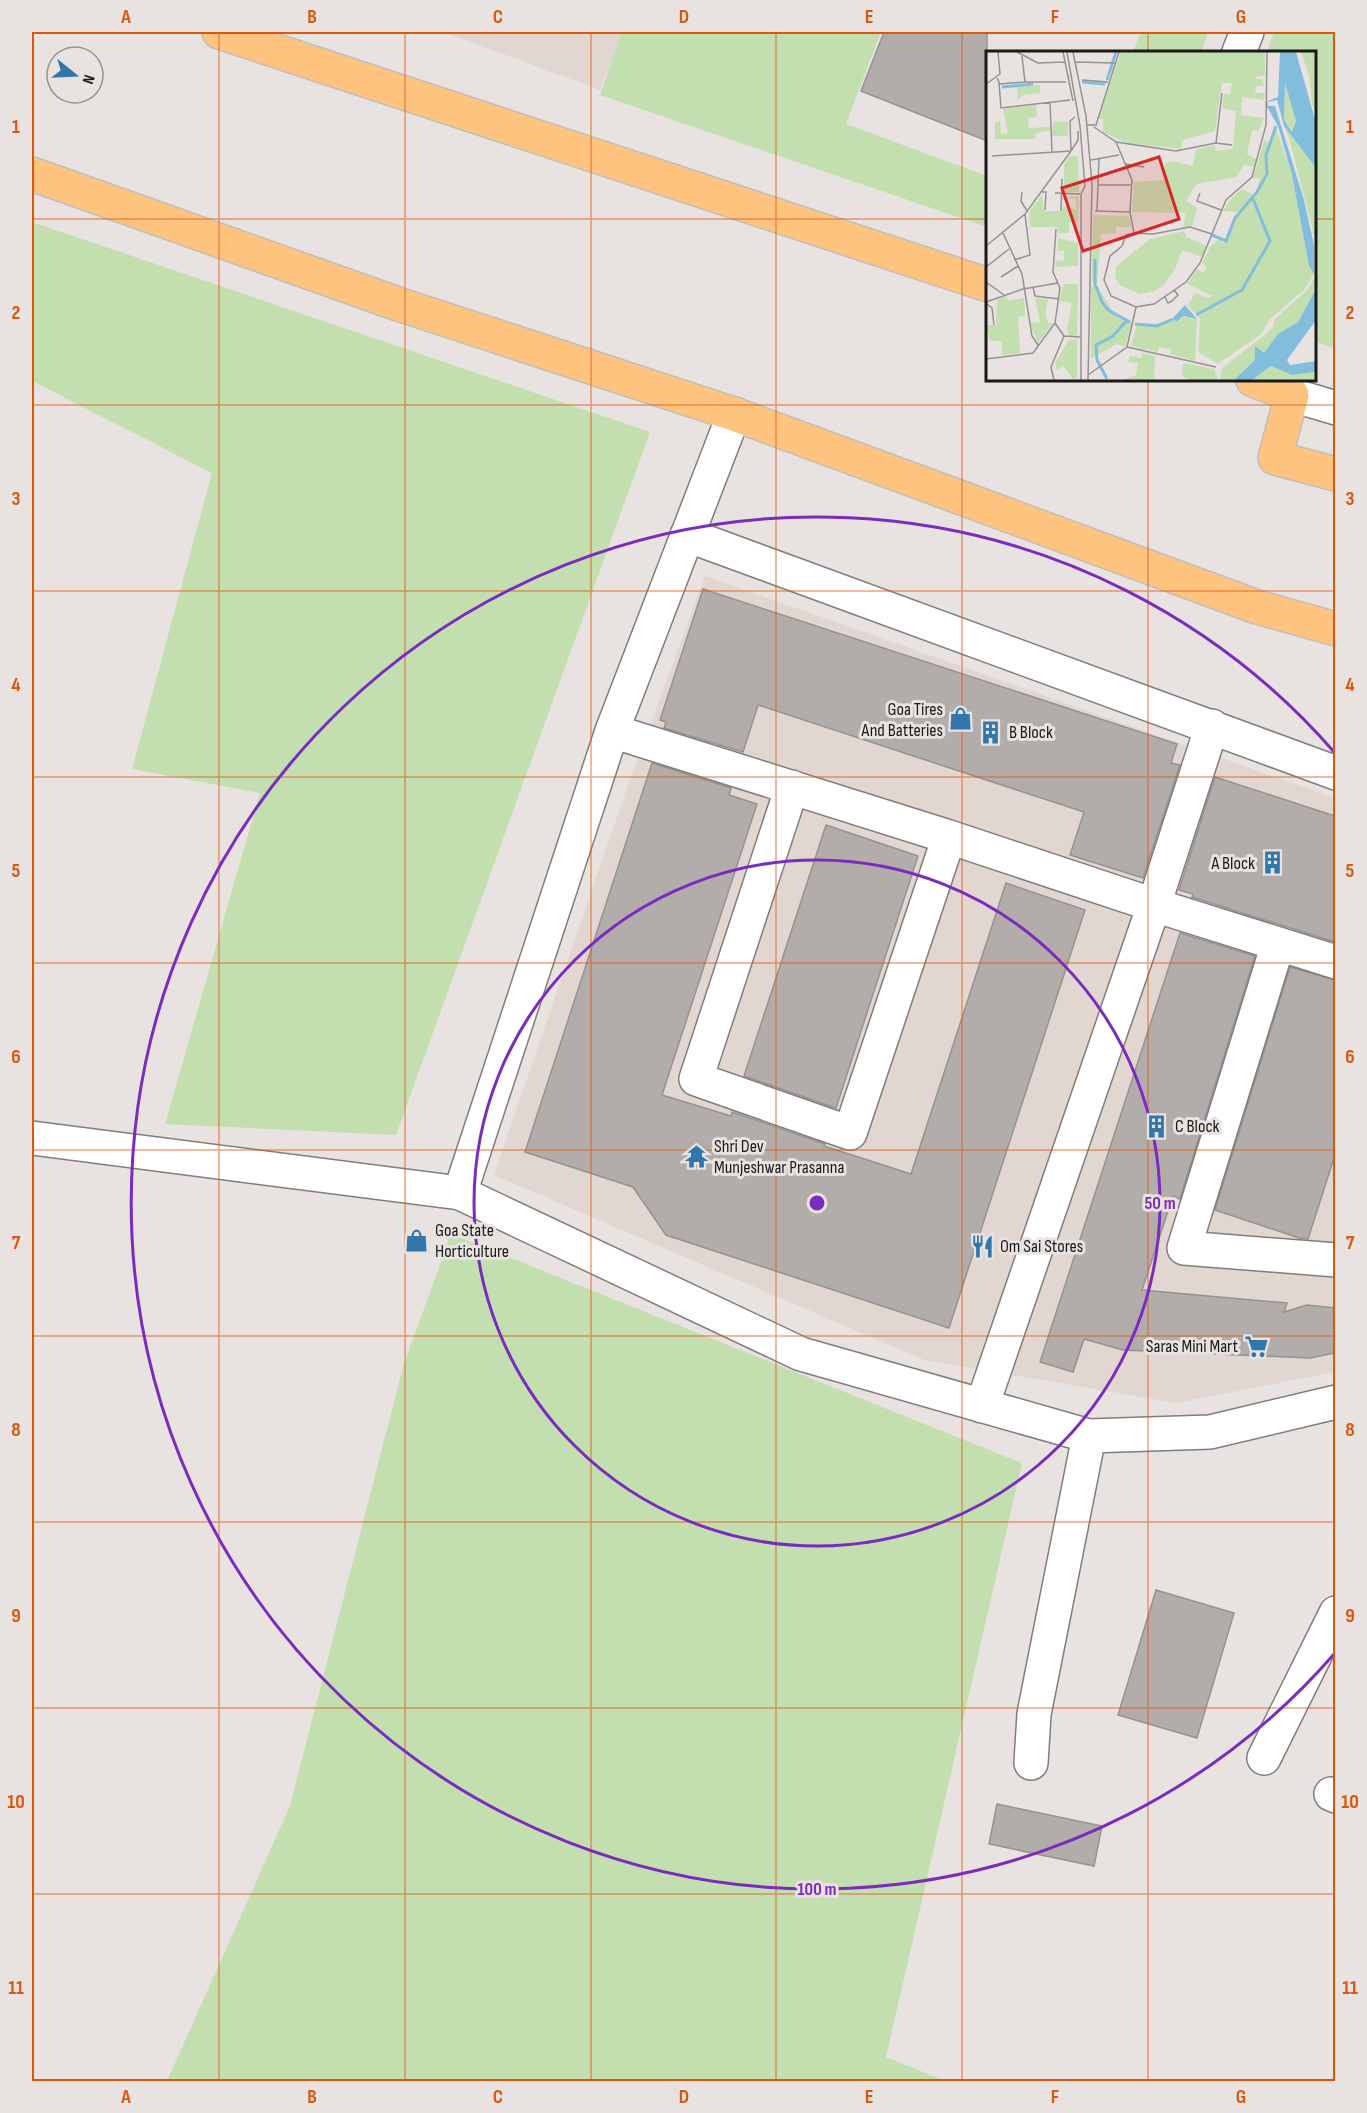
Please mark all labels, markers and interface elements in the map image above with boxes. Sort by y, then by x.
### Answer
text: A [120,5,131,29]
text: B [307,5,317,29]
text: C [493,5,503,29]
text: D [679,5,689,29]
text: E [865,5,873,29]
text: F [1051,5,1059,29]
text: G [1236,5,1246,29]
north arrow [45,45,105,105]
inset map [986,51,1316,381]
text: N [77,72,98,86]
text: 1 [12,115,20,139]
text: 1 [1346,115,1354,139]
text: 2 [12,301,20,325]
text: 2 [1346,301,1354,325]
text: 3 [12,487,21,511]
text: 3 [1346,487,1355,511]
text: 4 [11,673,21,697]
text: 4 [1345,673,1355,697]
place label: Goa Tires And Batteries [861,699,943,741]
shop icon: Goa Tires And Batteries [948,706,974,732]
building icon: B Block [978,719,1004,745]
place label: B Block [1009,722,1053,743]
building icon: A Block [1260,850,1286,876]
place label: A Block [1211,853,1255,874]
text: 5 [12,859,21,883]
text: 5 [1346,859,1355,883]
text: 6 [11,1045,21,1069]
text: 6 [1345,1045,1355,1069]
building icon: C Block [1144,1113,1170,1139]
place label: C Block [1175,1116,1220,1137]
place label: Shri Dev Munjeshwar Prasanna [714,1136,844,1178]
temple icon: Shri Dev Munjeshwar Prasanna [683,1143,709,1169]
centre of rings [807,1193,827,1213]
text: 50 m [1144,1193,1176,1214]
place label: Goa State Horticulture [435,1220,509,1262]
shop icon: Goa State Horticulture [404,1227,430,1253]
text: 7 [12,1231,21,1255]
text: 7 [1346,1231,1355,1255]
restaurant icon: Om Sai Stores [969,1233,995,1259]
place label: Om Sai Stores [1000,1236,1083,1257]
supermarket icon: Saras Mini Mart [1243,1333,1269,1359]
place label: Saras Mini Mart [1146,1336,1239,1357]
text: 8 [11,1418,21,1442]
text: 8 [1345,1418,1355,1442]
text: 9 [11,1604,21,1628]
text: 9 [1345,1604,1355,1628]
text: 10 [7,1790,25,1814]
text: 10 [1341,1790,1359,1814]
text: 100 m [798,1879,837,1900]
text: 11 [8,1976,24,2000]
text: 11 [1342,1976,1358,2000]
text: A [120,2085,131,2109]
text: B [307,2085,317,2109]
text: C [493,2085,503,2109]
text: D [679,2085,689,2109]
text: E [865,2085,873,2109]
text: F [1051,2085,1059,2109]
text: G [1236,2085,1246,2109]

